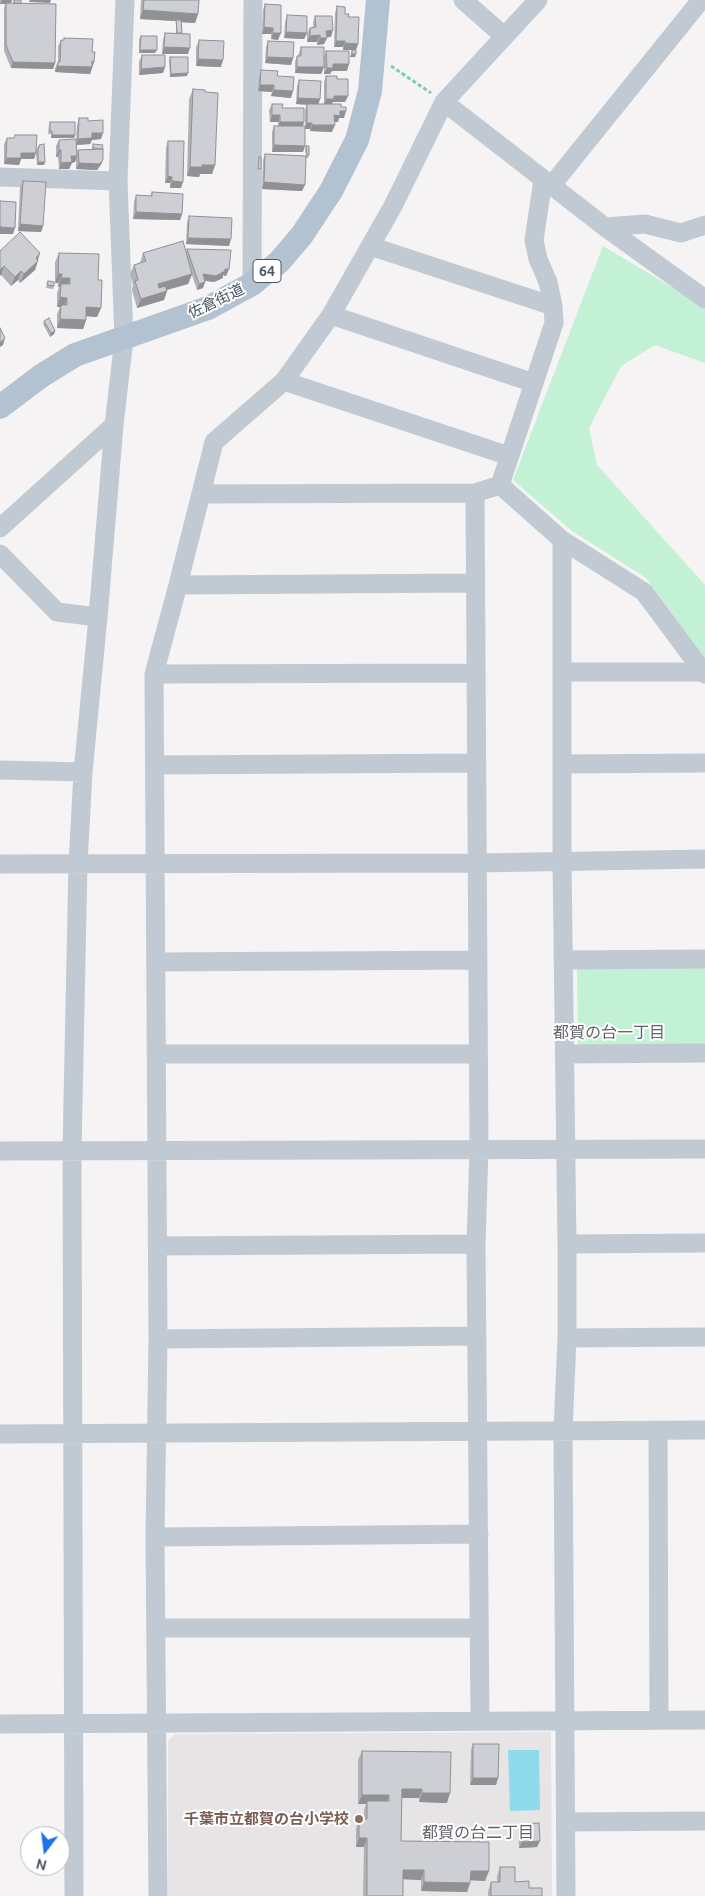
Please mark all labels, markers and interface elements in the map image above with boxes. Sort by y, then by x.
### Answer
road number: 64 [253,260,281,282]
street label: 佐倉街道 [185,280,247,322]
district label: 都賀の台一丁目 [553,1023,665,1043]
place label: 千葉市立都賀の台小学校 [184,1810,349,1828]
marker: 千葉市立都賀の台小学校 [353,1813,365,1825]
district label: 都賀の台二丁目 [422,1823,534,1843]
north arrow [20,1826,70,1876]
text: N [34,1855,49,1874]

